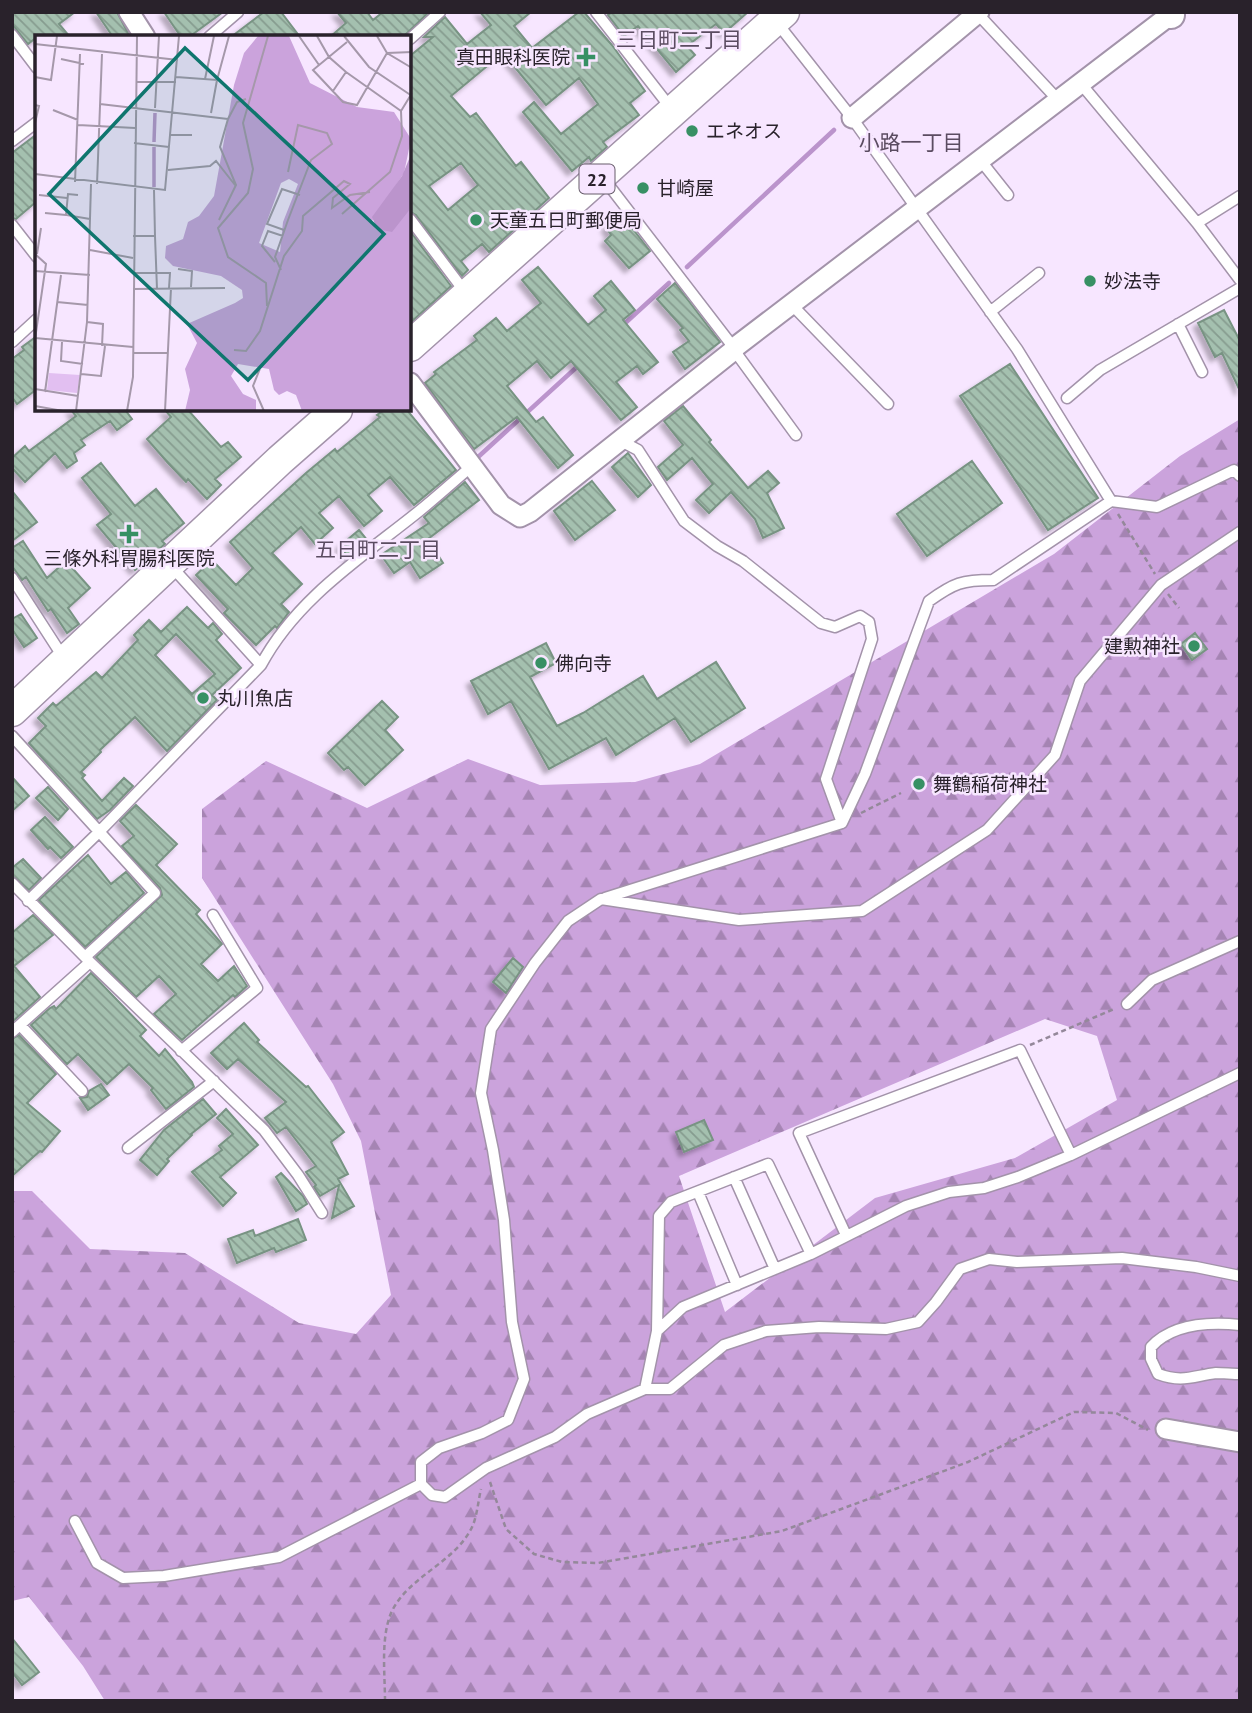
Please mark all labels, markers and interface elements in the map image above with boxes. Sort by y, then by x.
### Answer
district label: 三日町二丁目 [616,26,742,53]
inset map [35,35,411,411]
place label: 真田眼科医院 [456,45,570,69]
marker: 真田眼科医院 [576,47,596,67]
place label: エネオス [706,119,782,143]
marker: エネオス [684,123,700,139]
district label: 小路一丁目 [859,129,964,156]
road number: 22 [580,164,614,194]
place label: 甘崎屋 [657,176,714,200]
marker: 甘崎屋 [635,180,651,196]
place label: 天童五日町郵便局 [490,208,642,232]
marker: 天童五日町郵便局 [468,212,484,228]
place label: 妙法寺 [1104,269,1161,293]
marker: 妙法寺 [1082,273,1098,289]
marker: 三條外科胃腸科医院 [119,524,139,544]
district label: 五日町二丁目 [315,536,441,563]
place label: 三條外科胃腸科医院 [43,546,215,570]
place label: 建勲神社 [1104,634,1180,658]
marker: 建勲神社 [1186,638,1202,654]
place label: 佛向寺 [555,651,612,675]
marker: 佛向寺 [533,655,549,671]
place label: 丸川魚店 [217,686,293,710]
marker: 丸川魚店 [195,690,211,706]
place label: 舞鶴稲荷神社 [933,772,1047,796]
marker: 舞鶴稲荷神社 [911,776,927,792]

